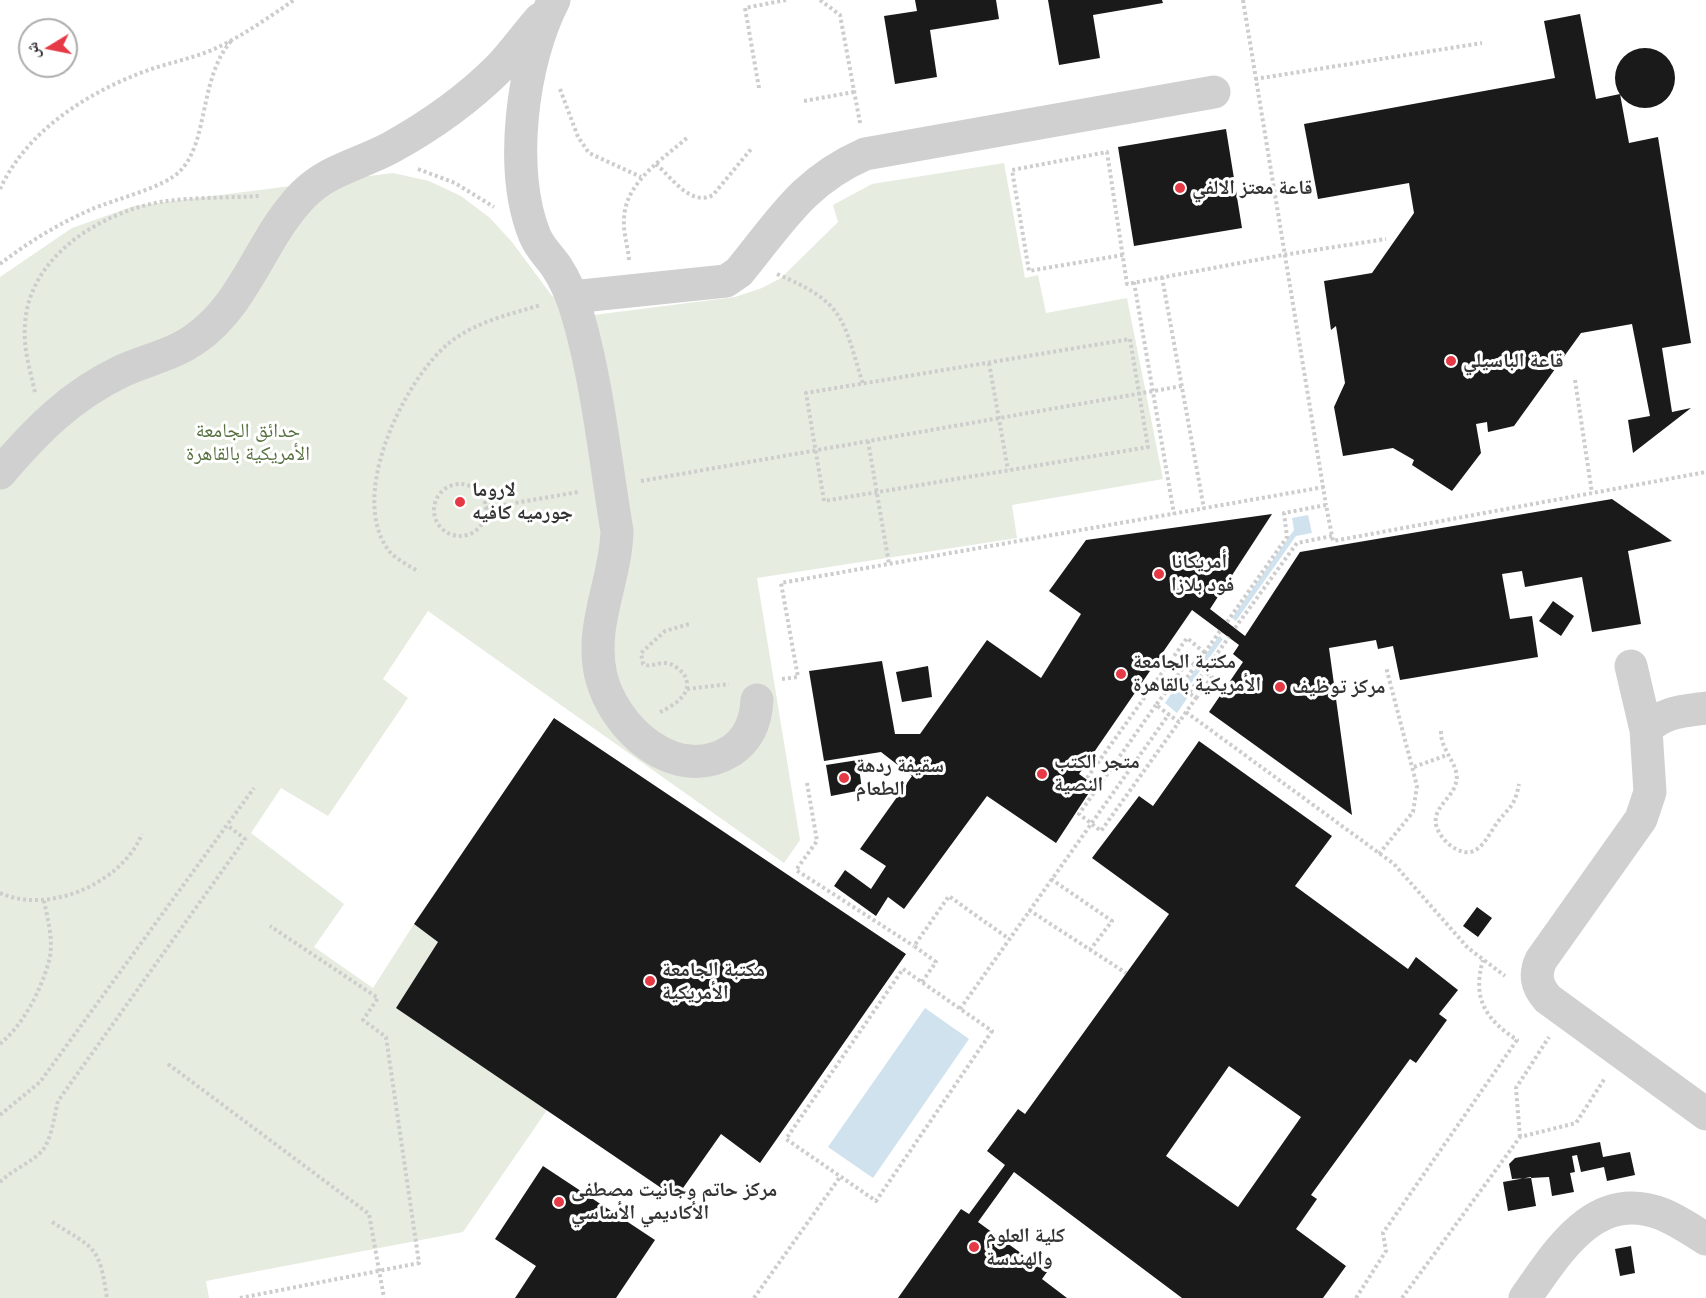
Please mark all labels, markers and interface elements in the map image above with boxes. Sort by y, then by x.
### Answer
north arrow [18,18,78,78]
text: ش [21,41,44,61]
place label: قاعة معتز الالفي [1192,176,1313,200]
marker: قاعة معتز الالفي [1173,181,1187,195]
place label: قاعة الباسيلي [1463,349,1564,373]
marker: قاعة الباسيلي [1444,354,1458,368]
park label: حدائق الجامعة الأمريكية بالقاهرة [186,419,310,466]
place label: لاروما جورميه كافيه [472,478,573,525]
marker: لاروما جورميه كافيه [453,495,467,509]
place label: أمريكانا فود بلازا [1171,550,1234,597]
marker: أمريكانا فود بلازا [1152,567,1166,581]
place label: مكتبة الجامعة الأمريكية بالقاهرة [1133,650,1261,697]
marker: مكتبة الجامعة الأمريكية بالقاهرة [1114,667,1128,681]
place label: مركز توظيف [1292,675,1385,699]
marker: مركز توظيف [1273,680,1287,694]
place label: متجر الكتب النصية [1054,750,1140,797]
place label: سقيفة ردهة الطعام [856,754,944,801]
marker: متجر الكتب النصية [1035,767,1049,781]
marker: سقيفة ردهة الطعام [837,771,851,785]
place label: مكتبة الجامعة الأمريكية [662,958,765,1005]
marker: مكتبة الجامعة الأمريكية [643,974,657,988]
place label: مركز حاتم وجانيت مصطفى الأكاديمي الأساسي [571,1178,777,1225]
marker: مركز حاتم وجانيت مصطفى الأكاديمي الأساسي [552,1195,566,1209]
place label: كلية العلوم والهندسة [986,1224,1065,1271]
marker: كلية العلوم والهندسة [967,1240,981,1254]

